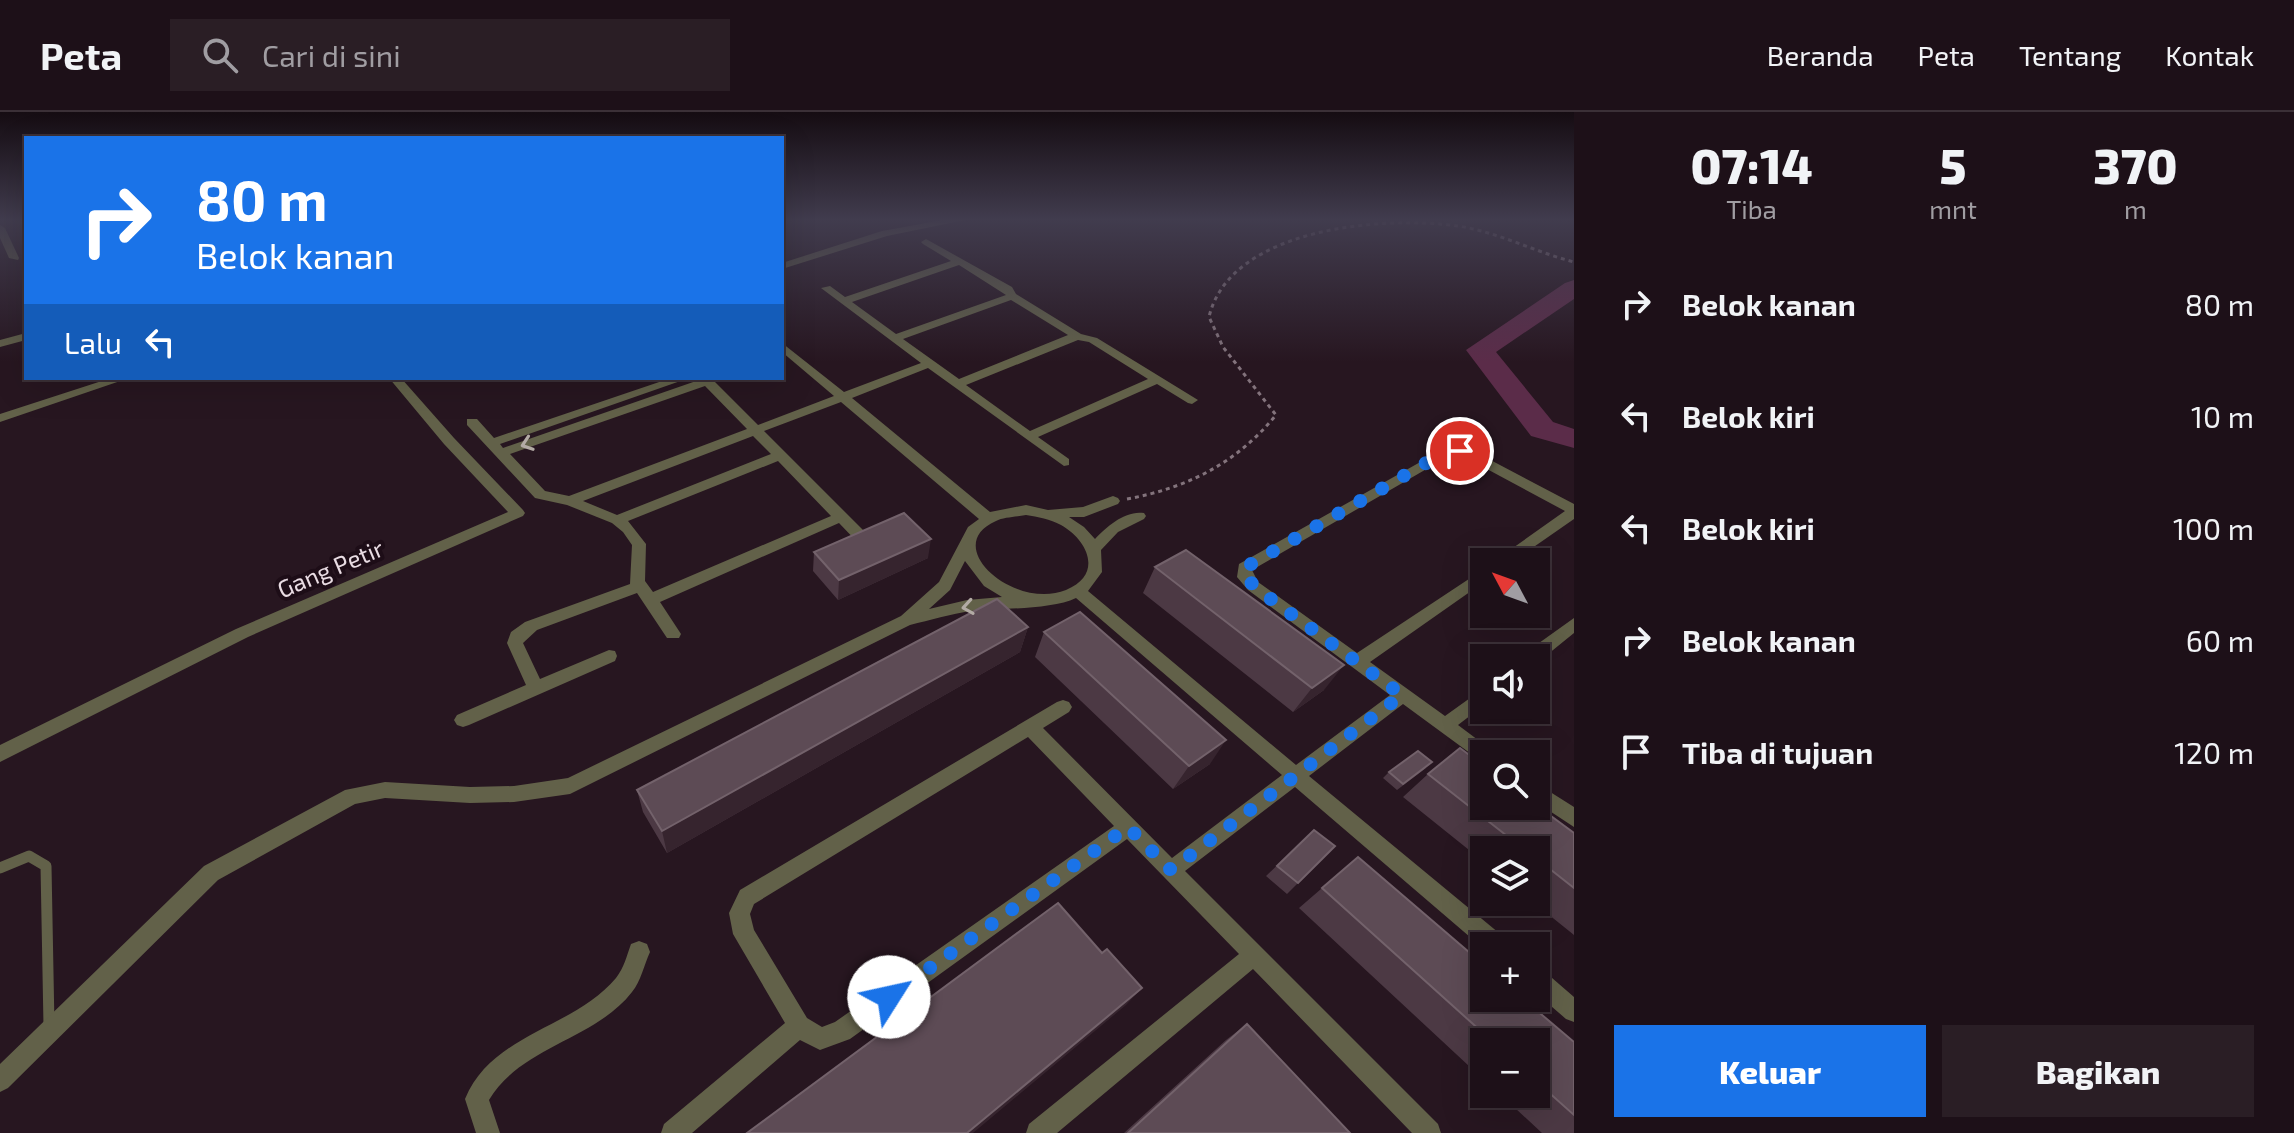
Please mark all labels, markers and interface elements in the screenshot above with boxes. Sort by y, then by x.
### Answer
search box [170,19,730,91]
text: Peta [40,32,122,78]
icon: search [198,33,242,77]
text: Cari di sini [262,37,401,73]
text: Beranda [1767,38,1874,72]
text: Peta [1918,38,1975,72]
text: Tentang [2019,38,2121,72]
text: Kontak [2165,38,2254,72]
text: 07:14 [1690,136,1813,194]
text: 5 [1940,136,1967,194]
text: 370 [2093,136,2178,194]
text: 80 m [196,165,328,232]
icon: right [64,168,168,272]
text: Tiba [1726,193,1777,224]
text: mnt [1929,193,1977,224]
text: m [2124,193,2147,224]
text: Belok kanan [196,233,394,276]
icon: right [1614,282,1658,326]
text: Belok kanan [1682,286,1856,322]
text: 80 m [2185,286,2254,322]
icon: left [138,320,182,364]
text: Lalu [64,324,122,360]
icon: left [1614,394,1658,438]
text: Belok kiri [1682,398,1815,434]
text: 10 m [2191,398,2254,434]
pin [1426,417,1494,485]
icon: arrive [1438,429,1482,473]
one-way arrow [521,434,535,450]
icon: left [1614,506,1658,550]
text: Belok kiri [1682,510,1815,546]
text: 100 m [2173,510,2254,546]
street label: Gang Petir [273,533,388,603]
north arrow [1470,548,1550,628]
map controls [1470,548,1550,1108]
one-way arrow [961,598,975,615]
icon: right [1614,618,1658,662]
text: Belok kanan [1682,622,1856,658]
text: 60 m [2186,622,2254,658]
button: sound [1470,644,1550,724]
icon: arrive [1614,730,1658,774]
text: Tiba di tujuan [1682,734,1873,770]
text: 120 m [2174,734,2254,770]
button: search [1470,740,1550,820]
button: layers [1470,836,1550,916]
button: + [1470,932,1550,1012]
position arrow [847,955,931,1039]
button: Keluar [1614,1025,1926,1117]
button: Bagikan [1942,1025,2254,1117]
button: − [1470,1028,1550,1108]

